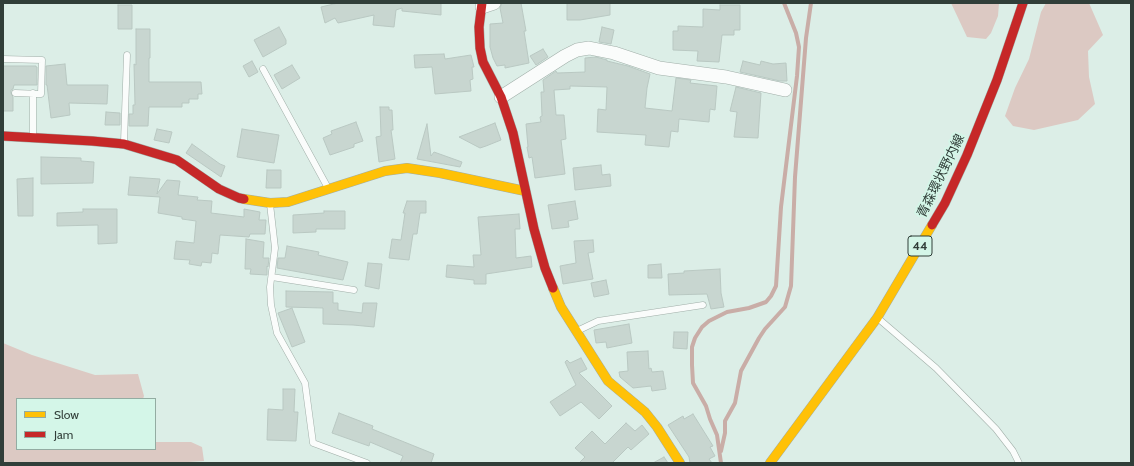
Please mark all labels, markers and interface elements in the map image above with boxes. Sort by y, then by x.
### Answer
street label: 青森環状野内線 [914,132,968,220]
road number: 44 [908,236,932,256]
legend [16,398,156,450]
text: Slow [54,407,79,422]
text: Jam [54,427,73,442]

